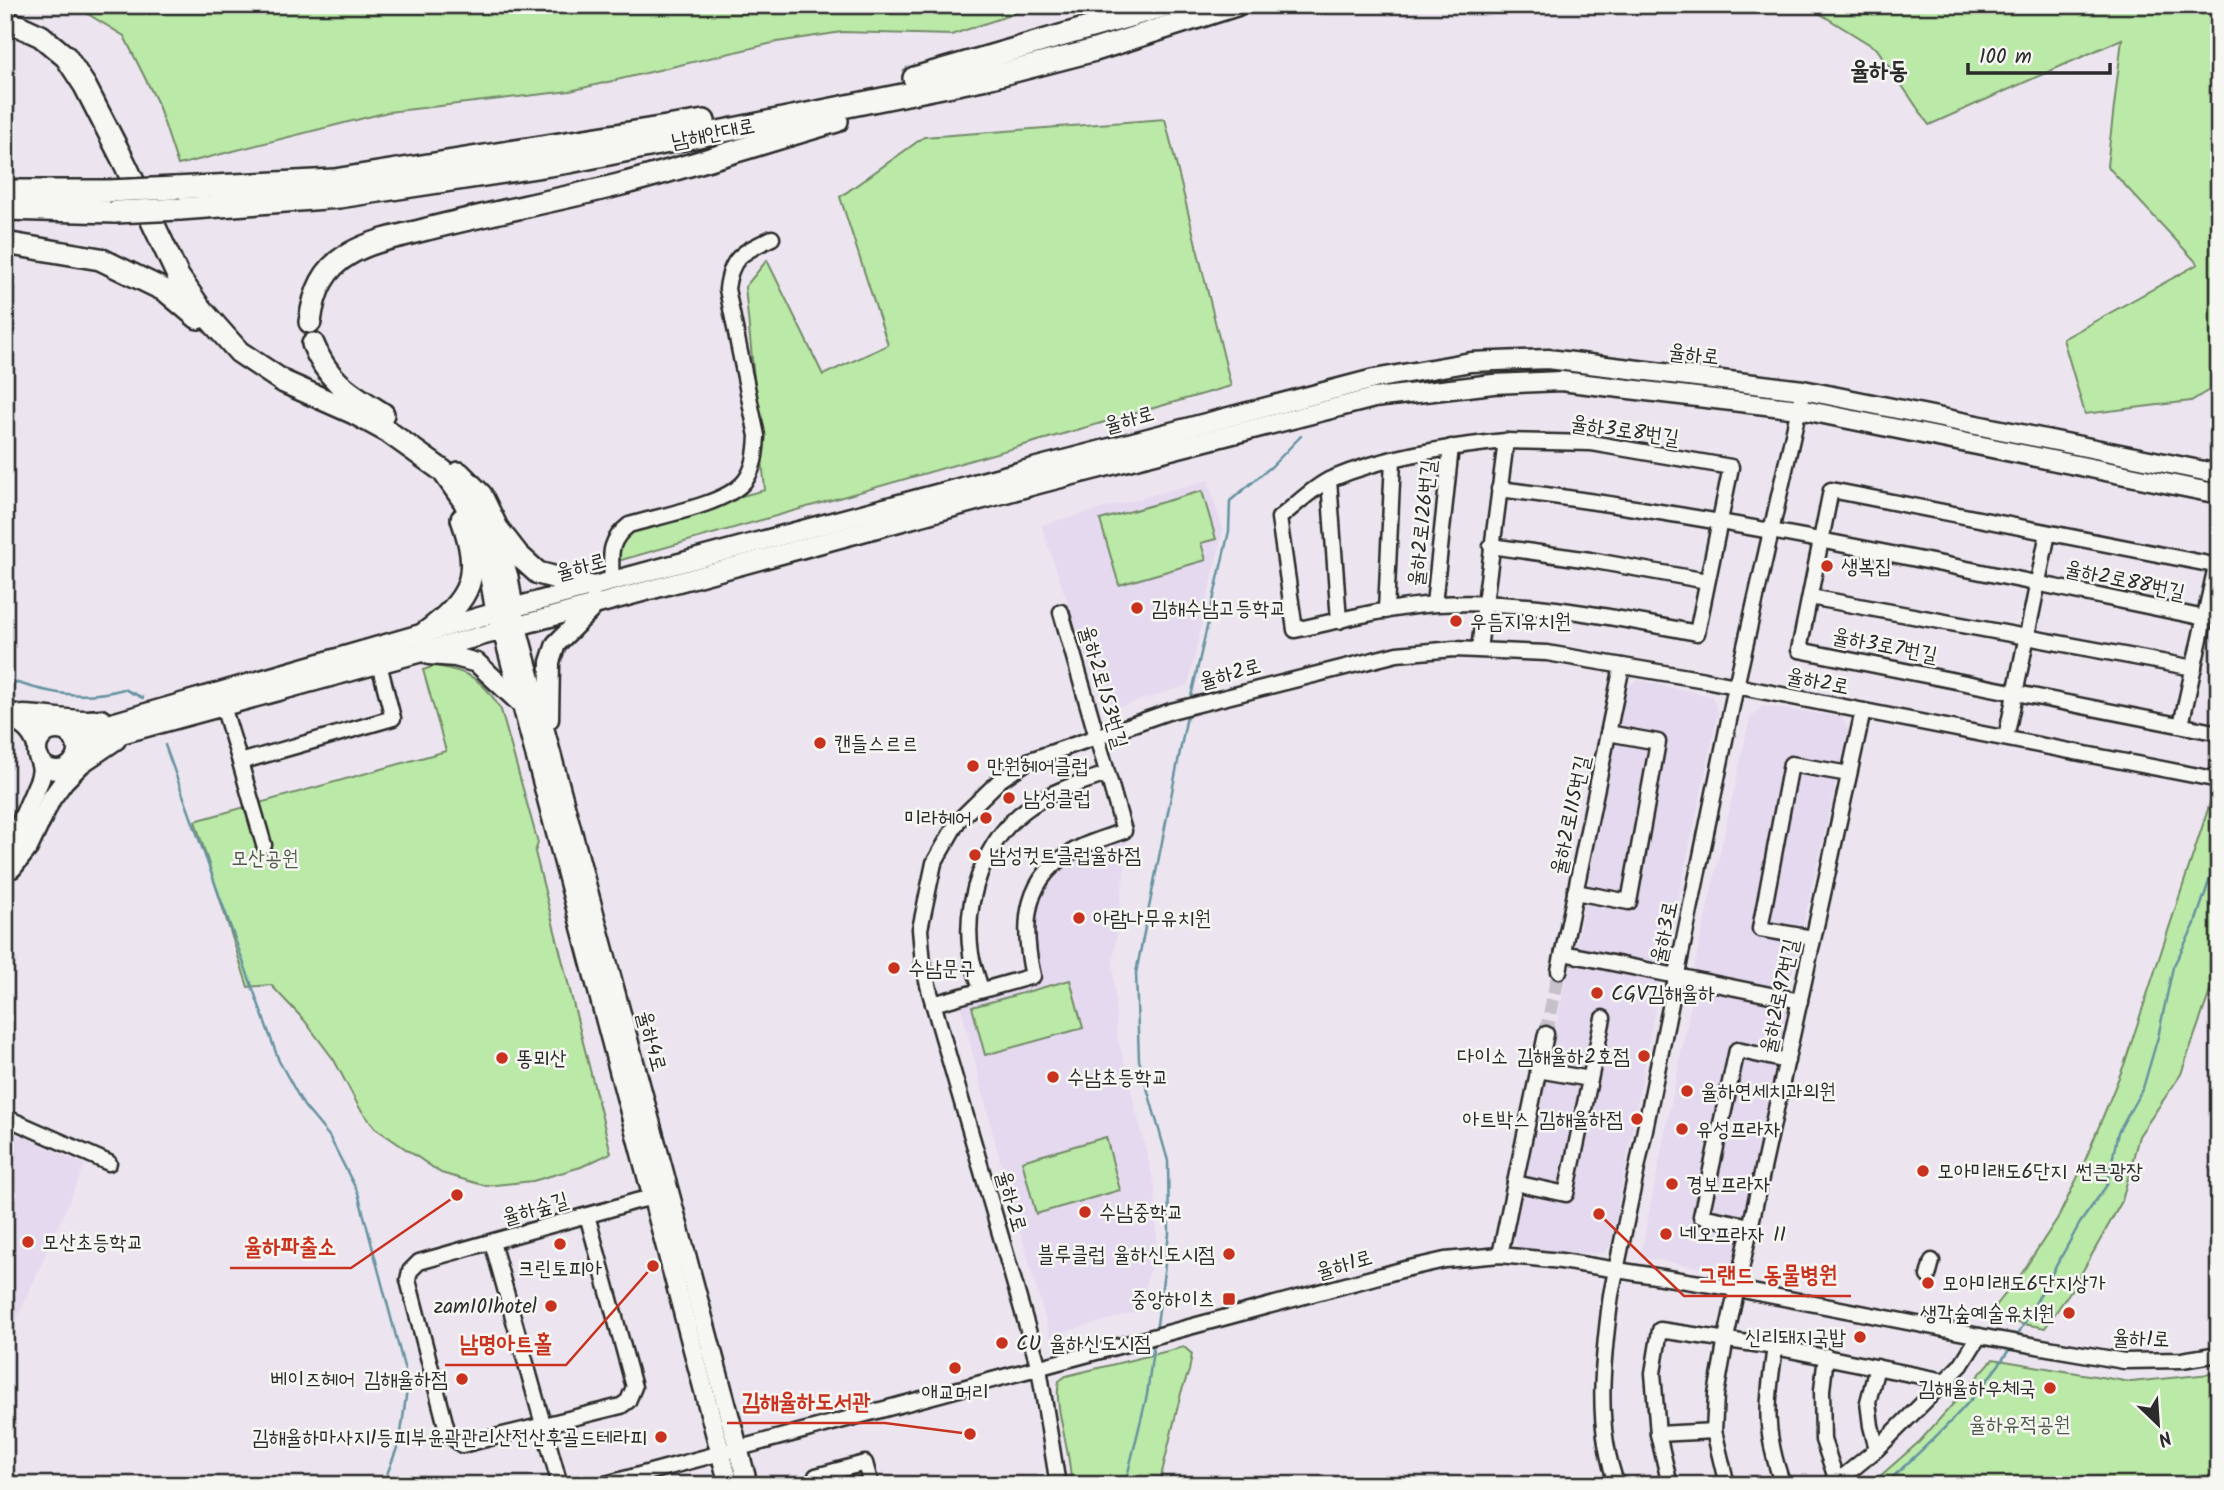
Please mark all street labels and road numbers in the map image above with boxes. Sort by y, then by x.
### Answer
street label: 남해안대로 [669,110,758,159]
street label: 율하로 [1667,336,1721,375]
street label: 율하로 [1101,398,1158,443]
street label: 율하3로8번길 [1568,408,1681,455]
street label: 율하2로126번길 [1400,458,1447,588]
street label: 율하로 [553,545,610,590]
street label: 율하2로88번길 [2062,553,2188,610]
street label: 율하3로7번길 [1829,620,1940,673]
street label: 율하2로153번길 [1069,622,1136,753]
street label: 율하2로 [1196,650,1265,699]
street label: 율하2로 [1784,660,1852,705]
street label: 율하2로115번길 [1543,753,1600,878]
street label: 율하3로 [1643,898,1688,966]
street label: 율하2로97번길 [1752,936,1809,1057]
street label: 율하4로 [627,1007,675,1076]
street label: 율하2로 [986,1167,1035,1236]
street label: 율하숲길 [498,1184,573,1235]
street label: 율하1로 [1312,1242,1377,1289]
street label: 율하1로 [2112,1322,2170,1357]

